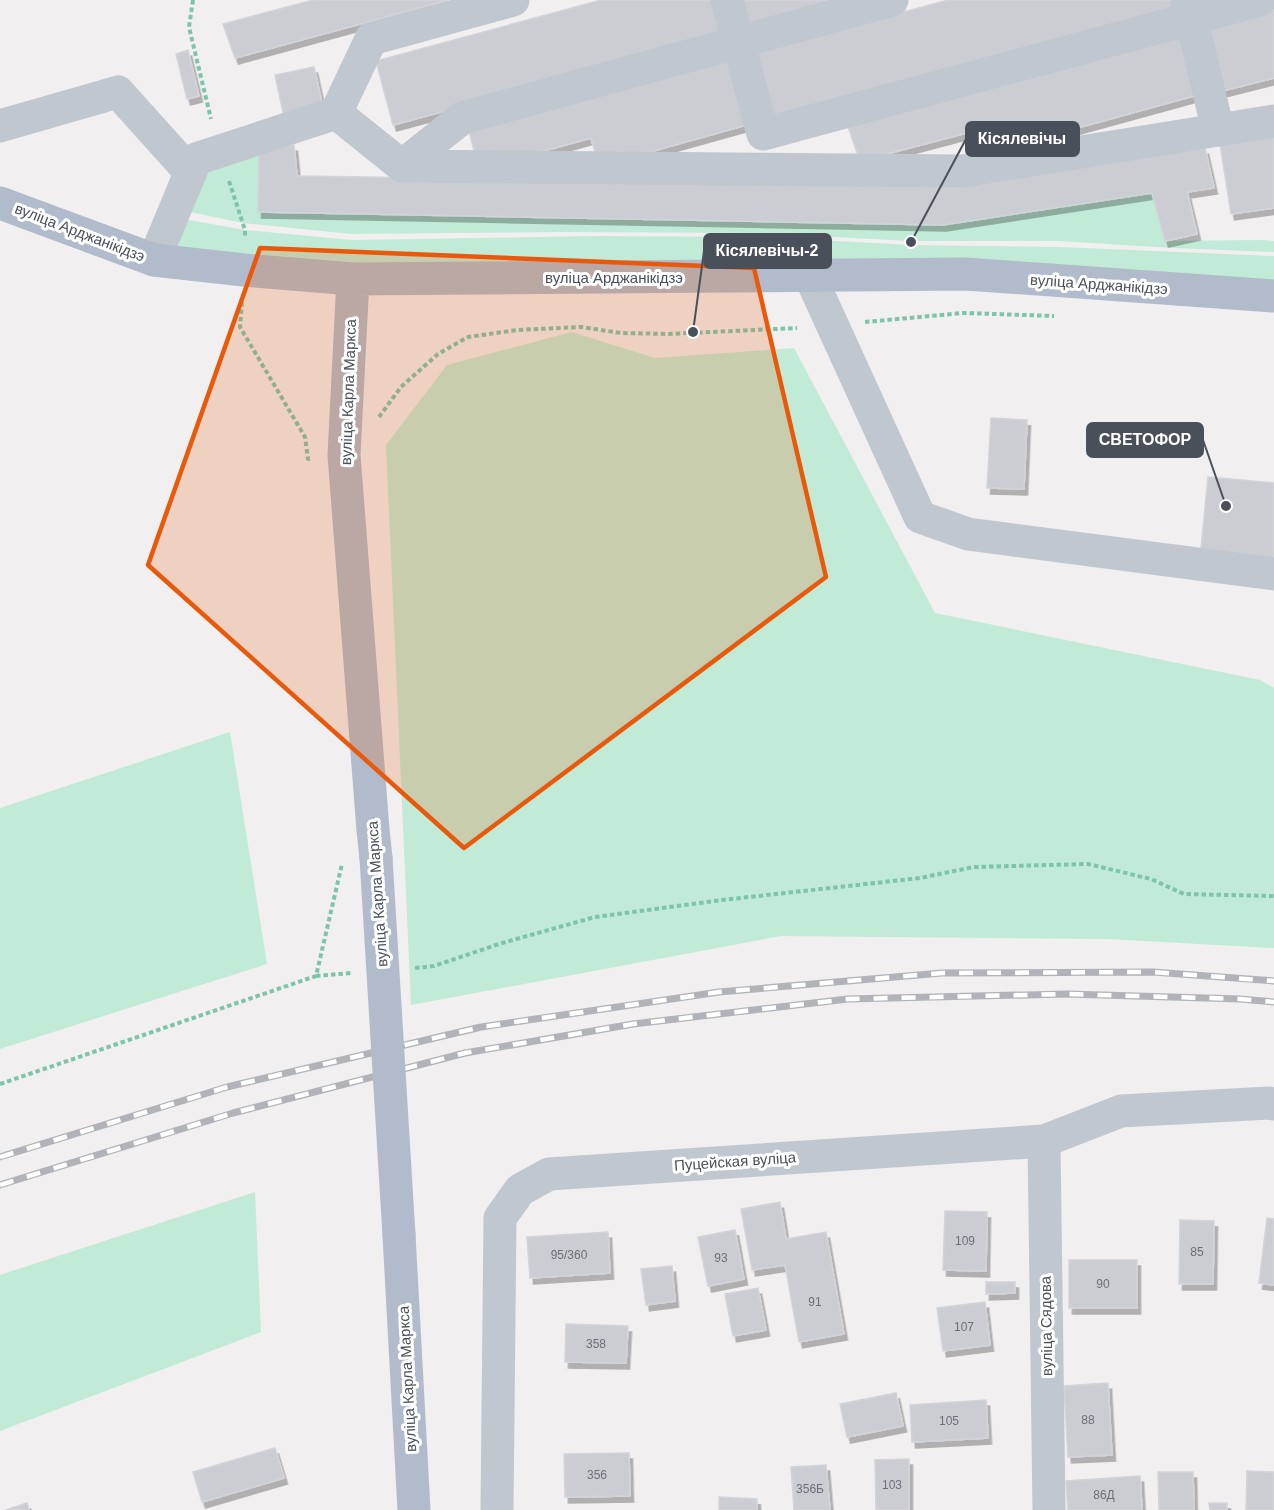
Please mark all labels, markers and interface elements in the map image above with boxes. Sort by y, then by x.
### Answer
callout: Кісялевічы [966,122,1079,156]
text: Кісялевічы [978,130,1066,147]
street label: вуліца Арджанікідзэ [13,199,148,265]
callout: Кісялевічы-2 [704,234,831,268]
text: Кісялевічы-2 [716,242,818,259]
street label: вуліца Арджанікідзэ [545,269,683,286]
street label: вуліца Арджанікідзэ [1030,271,1169,297]
street label: вуліца Карла Маркса [337,318,359,465]
callout: СВЕТОФОР [1087,423,1203,457]
text: СВЕТОФОР [1099,431,1192,448]
street label: вуліца Карла Маркса [363,820,391,967]
street label: Пуцейская вуліца [673,1148,797,1174]
house number: 109 [955,1234,975,1248]
house number: 85 [1190,1245,1204,1259]
house number: 95/360 [551,1248,588,1262]
house number: 93 [714,1251,728,1265]
street label: вуліца Сядова [1037,1275,1055,1376]
house number: 90 [1096,1277,1110,1291]
house number: 91 [808,1295,822,1309]
street label: вуліца Карла Маркса [395,1305,419,1452]
house number: 107 [954,1320,974,1334]
house number: 358 [586,1337,606,1351]
house number: 88 [1081,1413,1095,1427]
house number: 105 [939,1414,959,1428]
house number: 356 [587,1468,607,1482]
house number: 103 [882,1478,902,1492]
house number: 356Б [796,1482,824,1496]
house number: 86Д [1093,1488,1115,1502]

